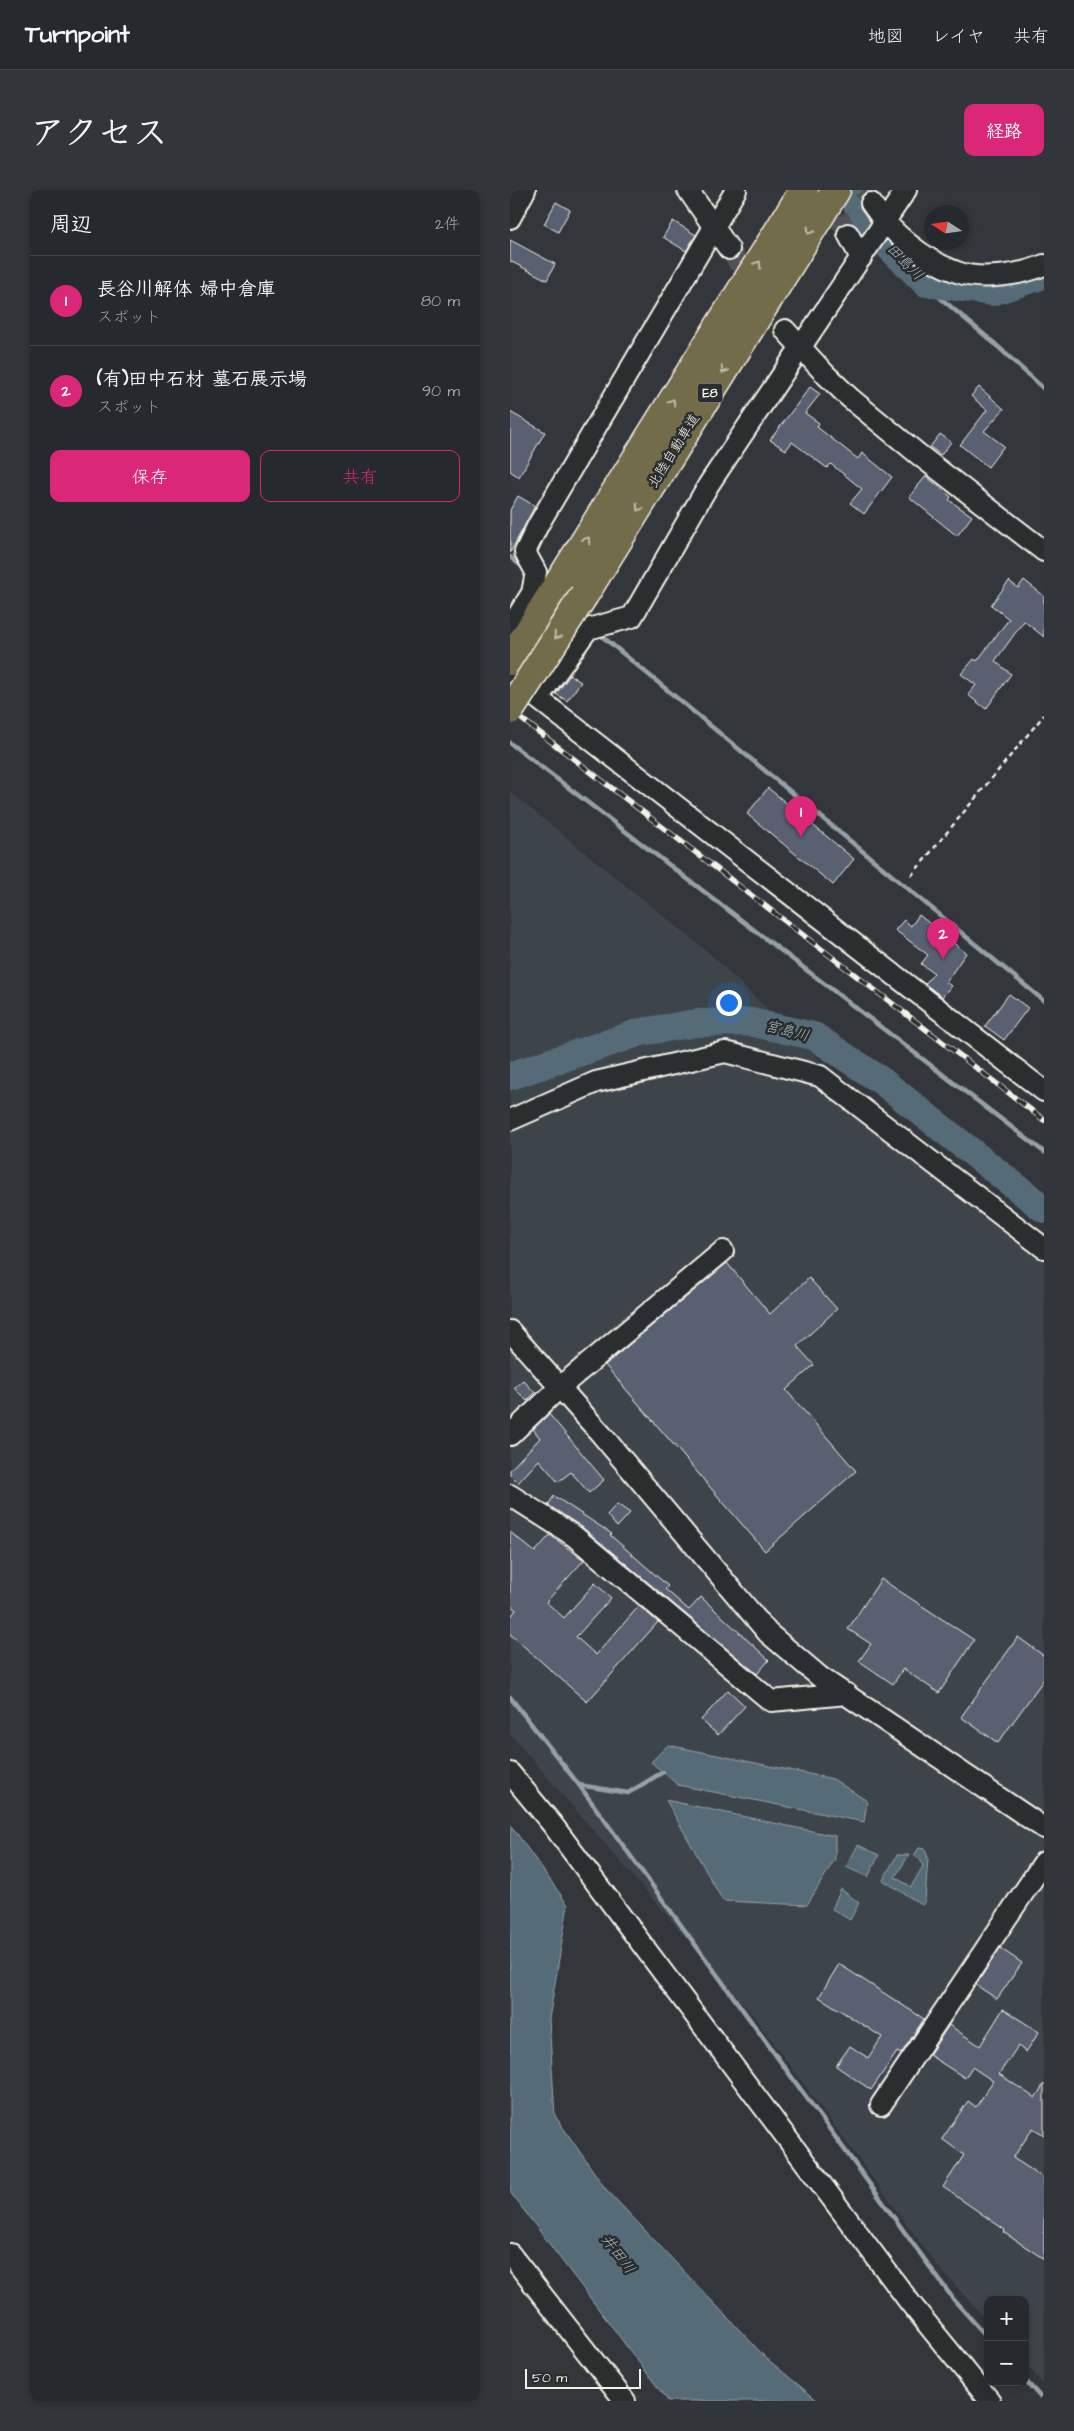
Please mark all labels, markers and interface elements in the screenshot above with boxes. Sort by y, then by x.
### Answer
text: Turnpoint [25,18,130,52]
text: 地図 [868,24,904,49]
text: レイヤ [932,24,985,49]
text: 共有 [1013,24,1049,49]
button: 経路 [964,104,1044,156]
text: アクセス [30,109,168,158]
north arrow [924,205,969,250]
text: 周辺 [50,210,92,239]
text: 2件 [435,213,460,235]
one-way arrow [807,226,816,235]
water label: 田島川 [882,239,928,285]
one-way arrow [751,261,761,270]
text: 長谷川解体 婦中倉庫 [97,276,276,303]
text: 1 [65,290,67,312]
text: 80 m [421,290,460,312]
text: スポット [97,306,161,328]
one-way arrow [721,364,731,373]
text: (有)田中石材 墓石展示場 [97,366,307,393]
text: 2 [61,380,71,402]
text: 90 m [422,380,460,402]
road number: E8 [698,384,722,402]
text: スポット [97,396,161,418]
one-way arrow [666,399,676,408]
street label: 北陸自動車道 [643,410,705,492]
button: 保存 [50,450,250,502]
button: 共有 [260,450,460,502]
one-way arrow [635,502,645,511]
one-way arrow [580,537,590,546]
one-way arrow [554,631,564,640]
pin: 1 [785,796,817,837]
pin: 2 [927,918,959,959]
your location [716,990,742,1016]
water label: 宮島川 [763,1015,811,1047]
water label: 井田川 [596,2230,640,2278]
map controls [984,2296,1029,2386]
button: + [984,2296,1029,2341]
button: − [984,2341,1029,2386]
scale bar [525,2366,641,2389]
text: 50 m [532,2368,567,2388]

